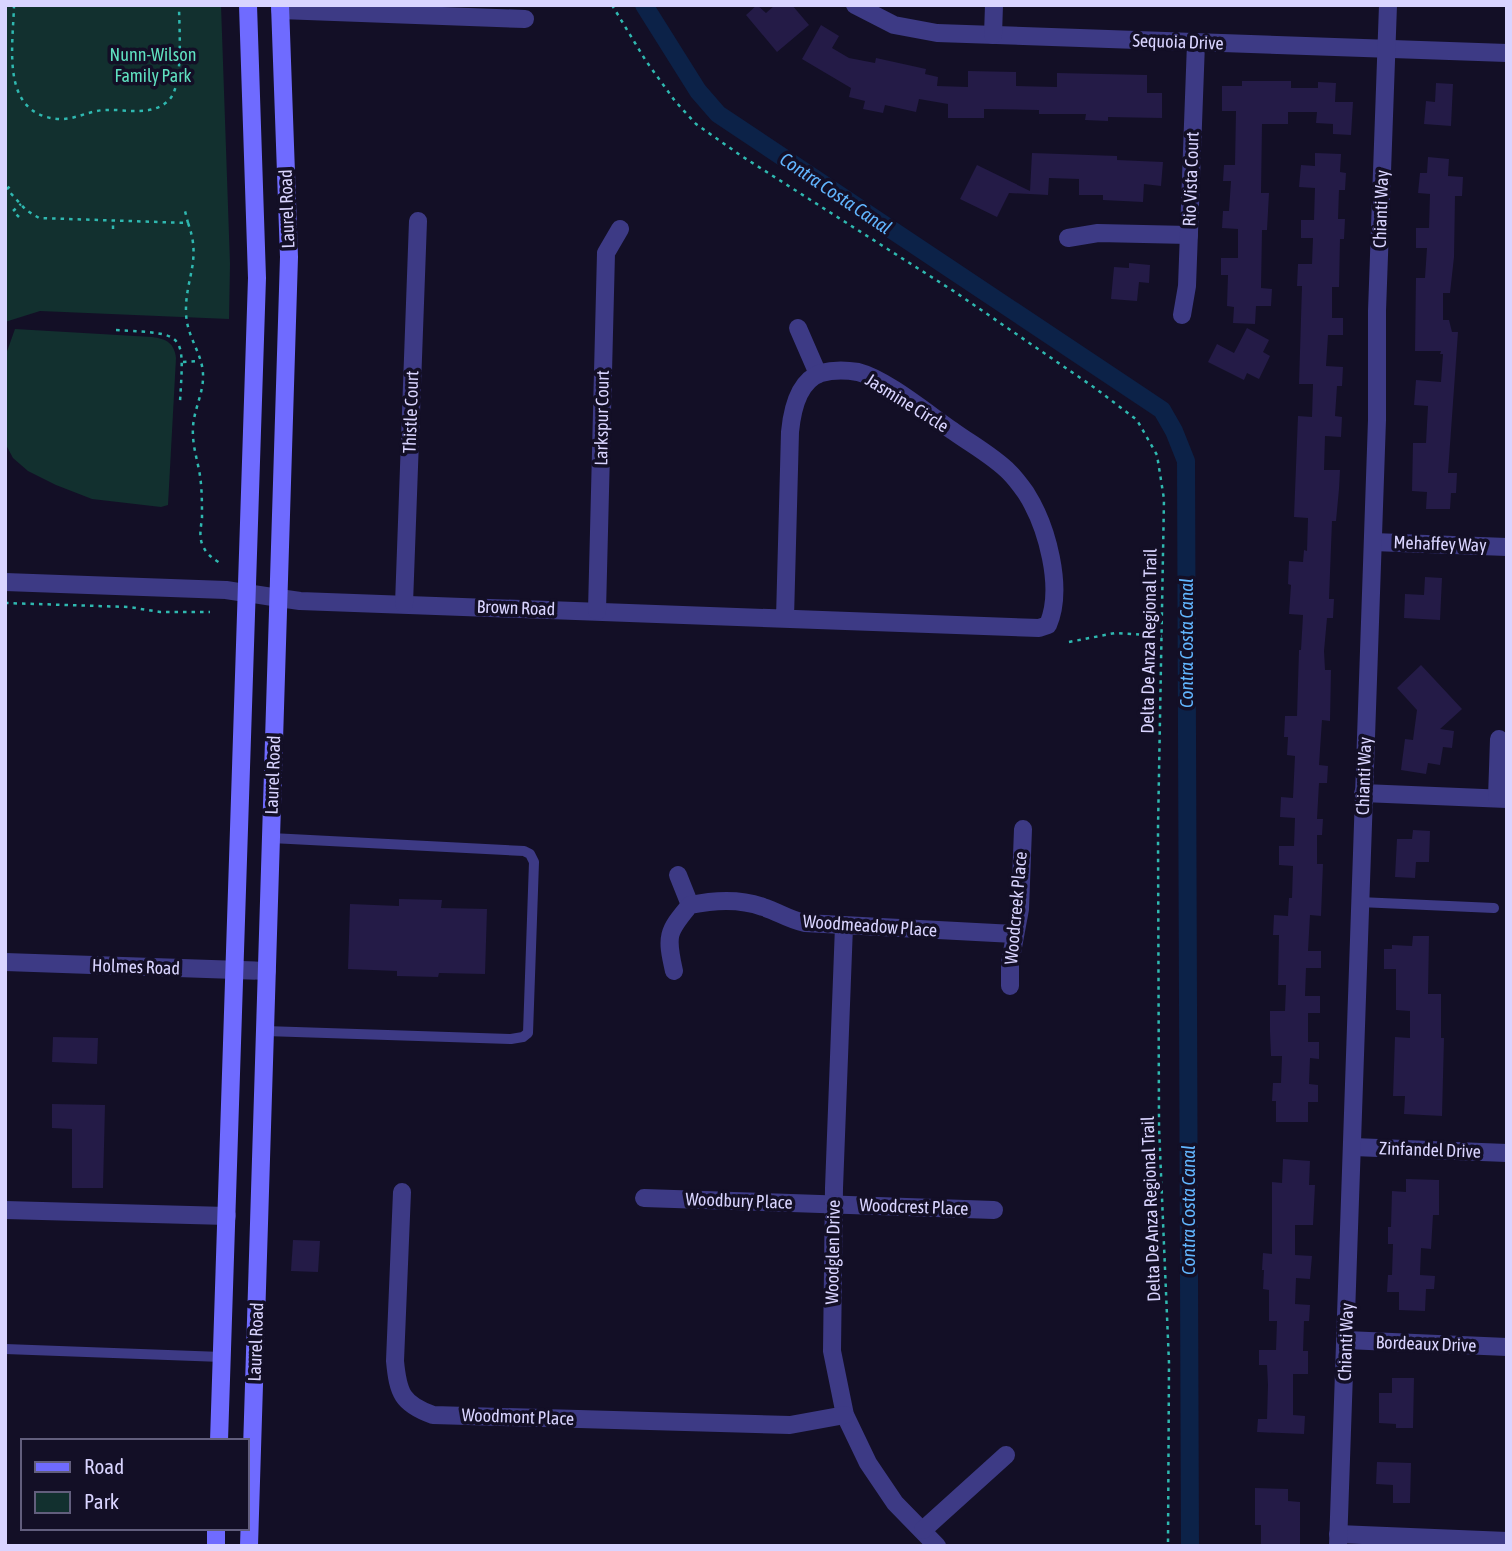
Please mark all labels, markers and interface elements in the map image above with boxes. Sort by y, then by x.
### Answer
street label: Sequoia Drive [1132,29,1224,54]
park label: Nunn-Wilson Family Park [110,44,196,86]
street label: Rio Vista Court [1178,131,1203,227]
water label: Contra Costa Canal [776,148,896,238]
street label: Laurel Road [275,169,298,249]
street label: Chianti Way [1369,170,1392,248]
street label: Jasmine Circle [862,369,953,436]
street label: Thistle Court [399,370,422,454]
street label: Larkspur Court [590,370,613,466]
street label: Mehaffey Way [1393,531,1487,556]
street label: Delta De Anza Regional Trail [1136,548,1161,734]
water label: Contra Costa Canal [1175,578,1197,708]
street label: Brown Road [476,596,556,619]
street label: Laurel Road [261,735,284,815]
street label: Chianti Way [1352,737,1375,815]
street label: Woodcreek Place [1000,851,1031,965]
street label: Woodmeadow Place [802,910,938,941]
street label: Holmes Road [92,954,180,979]
street label: Delta De Anza Regional Trail [1137,1116,1164,1302]
street label: Zinfandel Drive [1379,1137,1481,1162]
water label: Contra Costa Canal [1177,1145,1199,1275]
street label: Woodbury Place [685,1188,793,1213]
street label: Woodcrest Place [859,1194,969,1219]
street label: Woodglen Drive [821,1200,844,1304]
street label: Laurel Road [244,1302,267,1382]
street label: Chianti Way [1334,1303,1357,1381]
street label: Bordeaux Drive [1375,1331,1477,1356]
street label: Woodmont Place [461,1404,575,1429]
legend [21,1439,248,1530]
text: Road [84,1454,124,1478]
text: Park [84,1489,119,1513]

